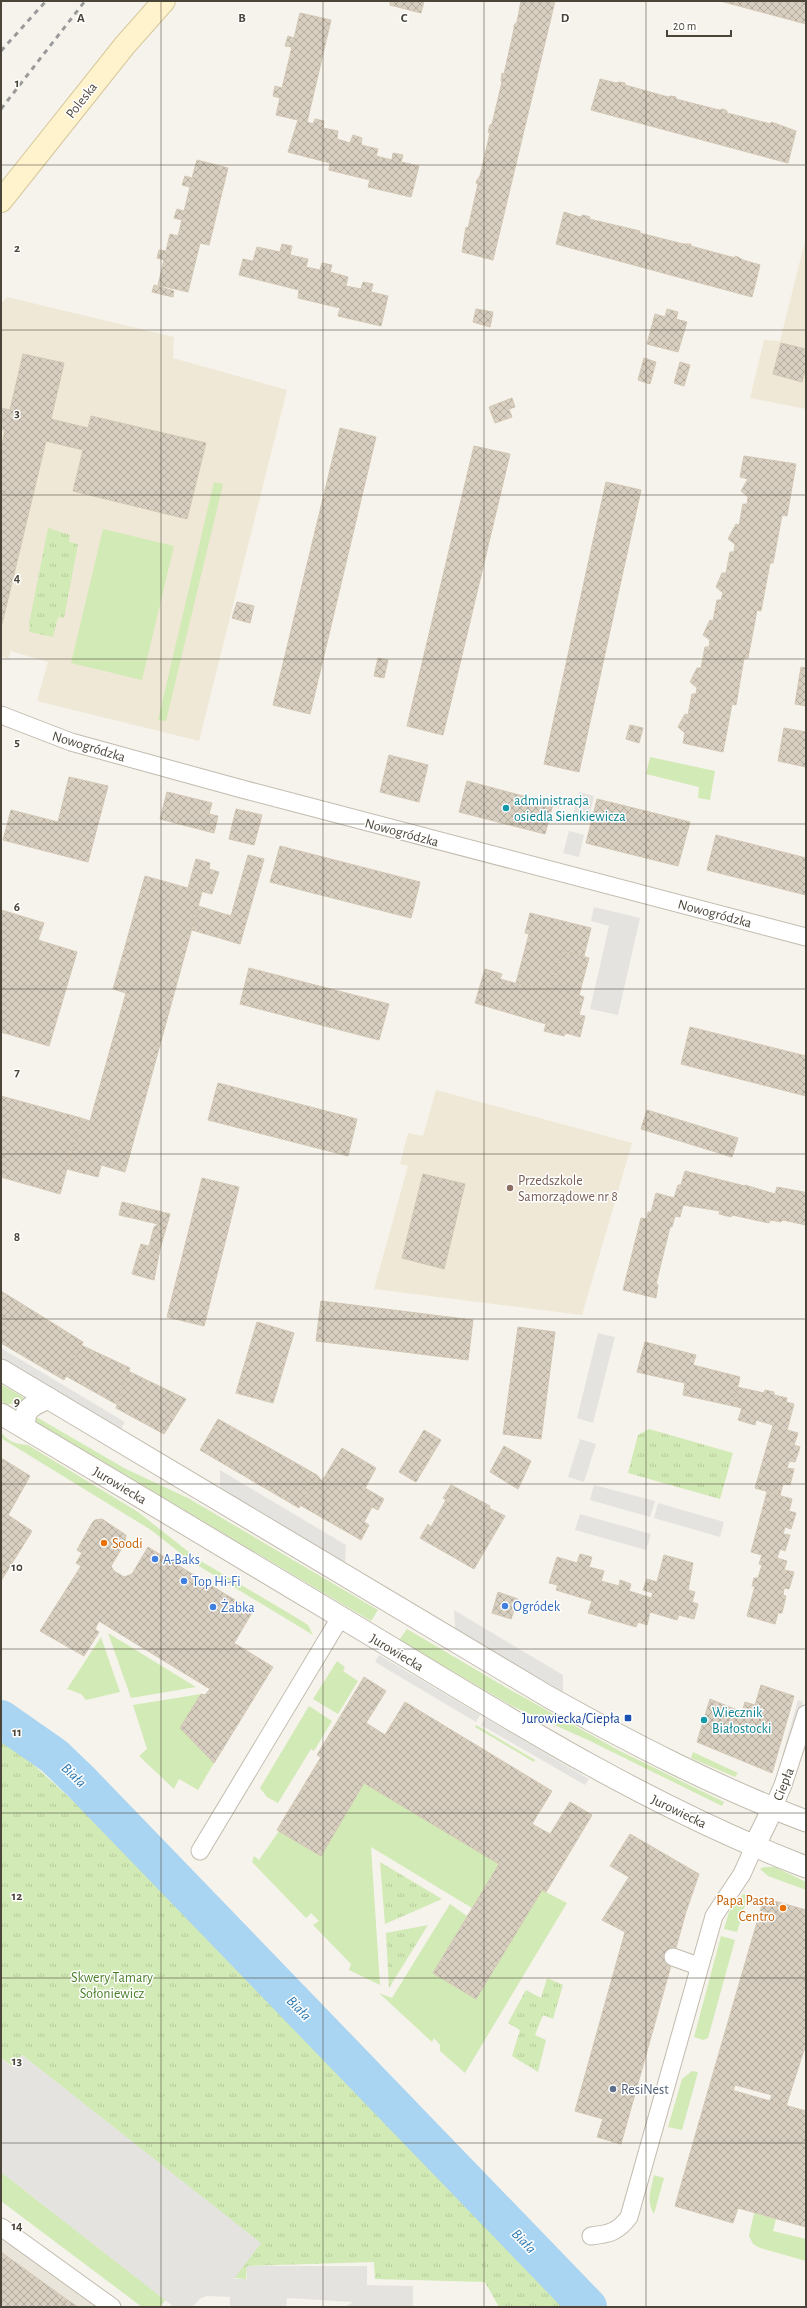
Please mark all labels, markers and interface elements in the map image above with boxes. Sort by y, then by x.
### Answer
text: A [77,12,85,25]
text: B [238,12,246,25]
text: C [401,12,408,25]
text: D [561,12,570,25]
scale bar [667,12,731,38]
text: 20 m [673,20,696,32]
text: 1 [15,77,19,90]
street label: Poleska [64,80,100,121]
text: 2 [14,242,20,255]
text: 3 [14,407,20,420]
text: 4 [14,572,21,585]
street label: Nowogródzka [50,729,128,765]
text: 5 [14,736,20,749]
place label: administracja osiedla Sienkiewicza [514,794,626,824]
marker: administracja osiedla Sienkiewicza [501,803,511,813]
street label: Nowogródzka [363,816,441,850]
street label: Nowogródzka [676,897,754,931]
text: 6 [14,901,20,914]
text: 7 [14,1066,20,1079]
place label: Przedszkole Samorządowe nr 8 [518,1174,618,1204]
marker: Przedszkole Samorządowe nr 8 [505,1183,515,1193]
text: 8 [14,1231,20,1244]
text: 9 [14,1396,20,1409]
street label: Jurowiecka [90,1464,149,1507]
place label: Soodi [112,1537,143,1551]
marker: Soodi [99,1538,109,1548]
place label: A-Baks [163,1553,200,1567]
marker: A-Baks [150,1554,160,1564]
text: 10 [11,1561,23,1574]
place label: Top Hi-Fi [192,1575,241,1589]
marker: Top Hi-Fi [179,1576,189,1586]
place label: Żabka [221,1598,255,1615]
place label: Ogródek [513,1600,561,1614]
marker: Ogródek [500,1601,510,1611]
marker: Żabka [208,1602,218,1612]
street label: Jurowiecka [367,1631,426,1674]
place label: Wiecznik Białostocki [712,1706,771,1736]
place label: Jurowiecka/Ciepła [522,1712,621,1726]
marker: Jurowiecka/Ciepła [623,1713,633,1723]
marker: Wiecznik Białostocki [699,1715,709,1725]
text: 11 [12,1726,22,1739]
water label: Biała [58,1760,89,1790]
street label: Ciepła [771,1765,797,1803]
street label: Jurowiecka [649,1793,709,1831]
text: 12 [12,1890,22,1903]
place label: Papa Pasta Centro [716,1894,776,1924]
marker: Papa Pasta Centro [778,1903,788,1913]
park label: Skwery Tamary Sołoniewicz [71,1971,153,2001]
water label: Biała [284,1993,314,2024]
text: 13 [12,2055,23,2068]
place label: ResiNest [621,2083,669,2097]
marker: ResiNest [608,2084,618,2094]
text: 14 [11,2220,23,2233]
water label: Biała [509,2226,539,2257]

